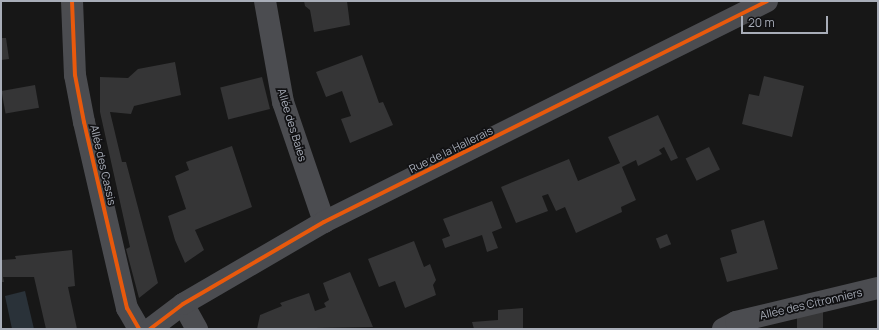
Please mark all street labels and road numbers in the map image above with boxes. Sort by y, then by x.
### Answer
street label: Allée des Baies [275,87,309,163]
street label: Allée des Cassis [87,124,119,206]
street label: Rue de la Hallerais [407,124,495,176]
street label: Allée des Citronniers [758,286,864,322]

